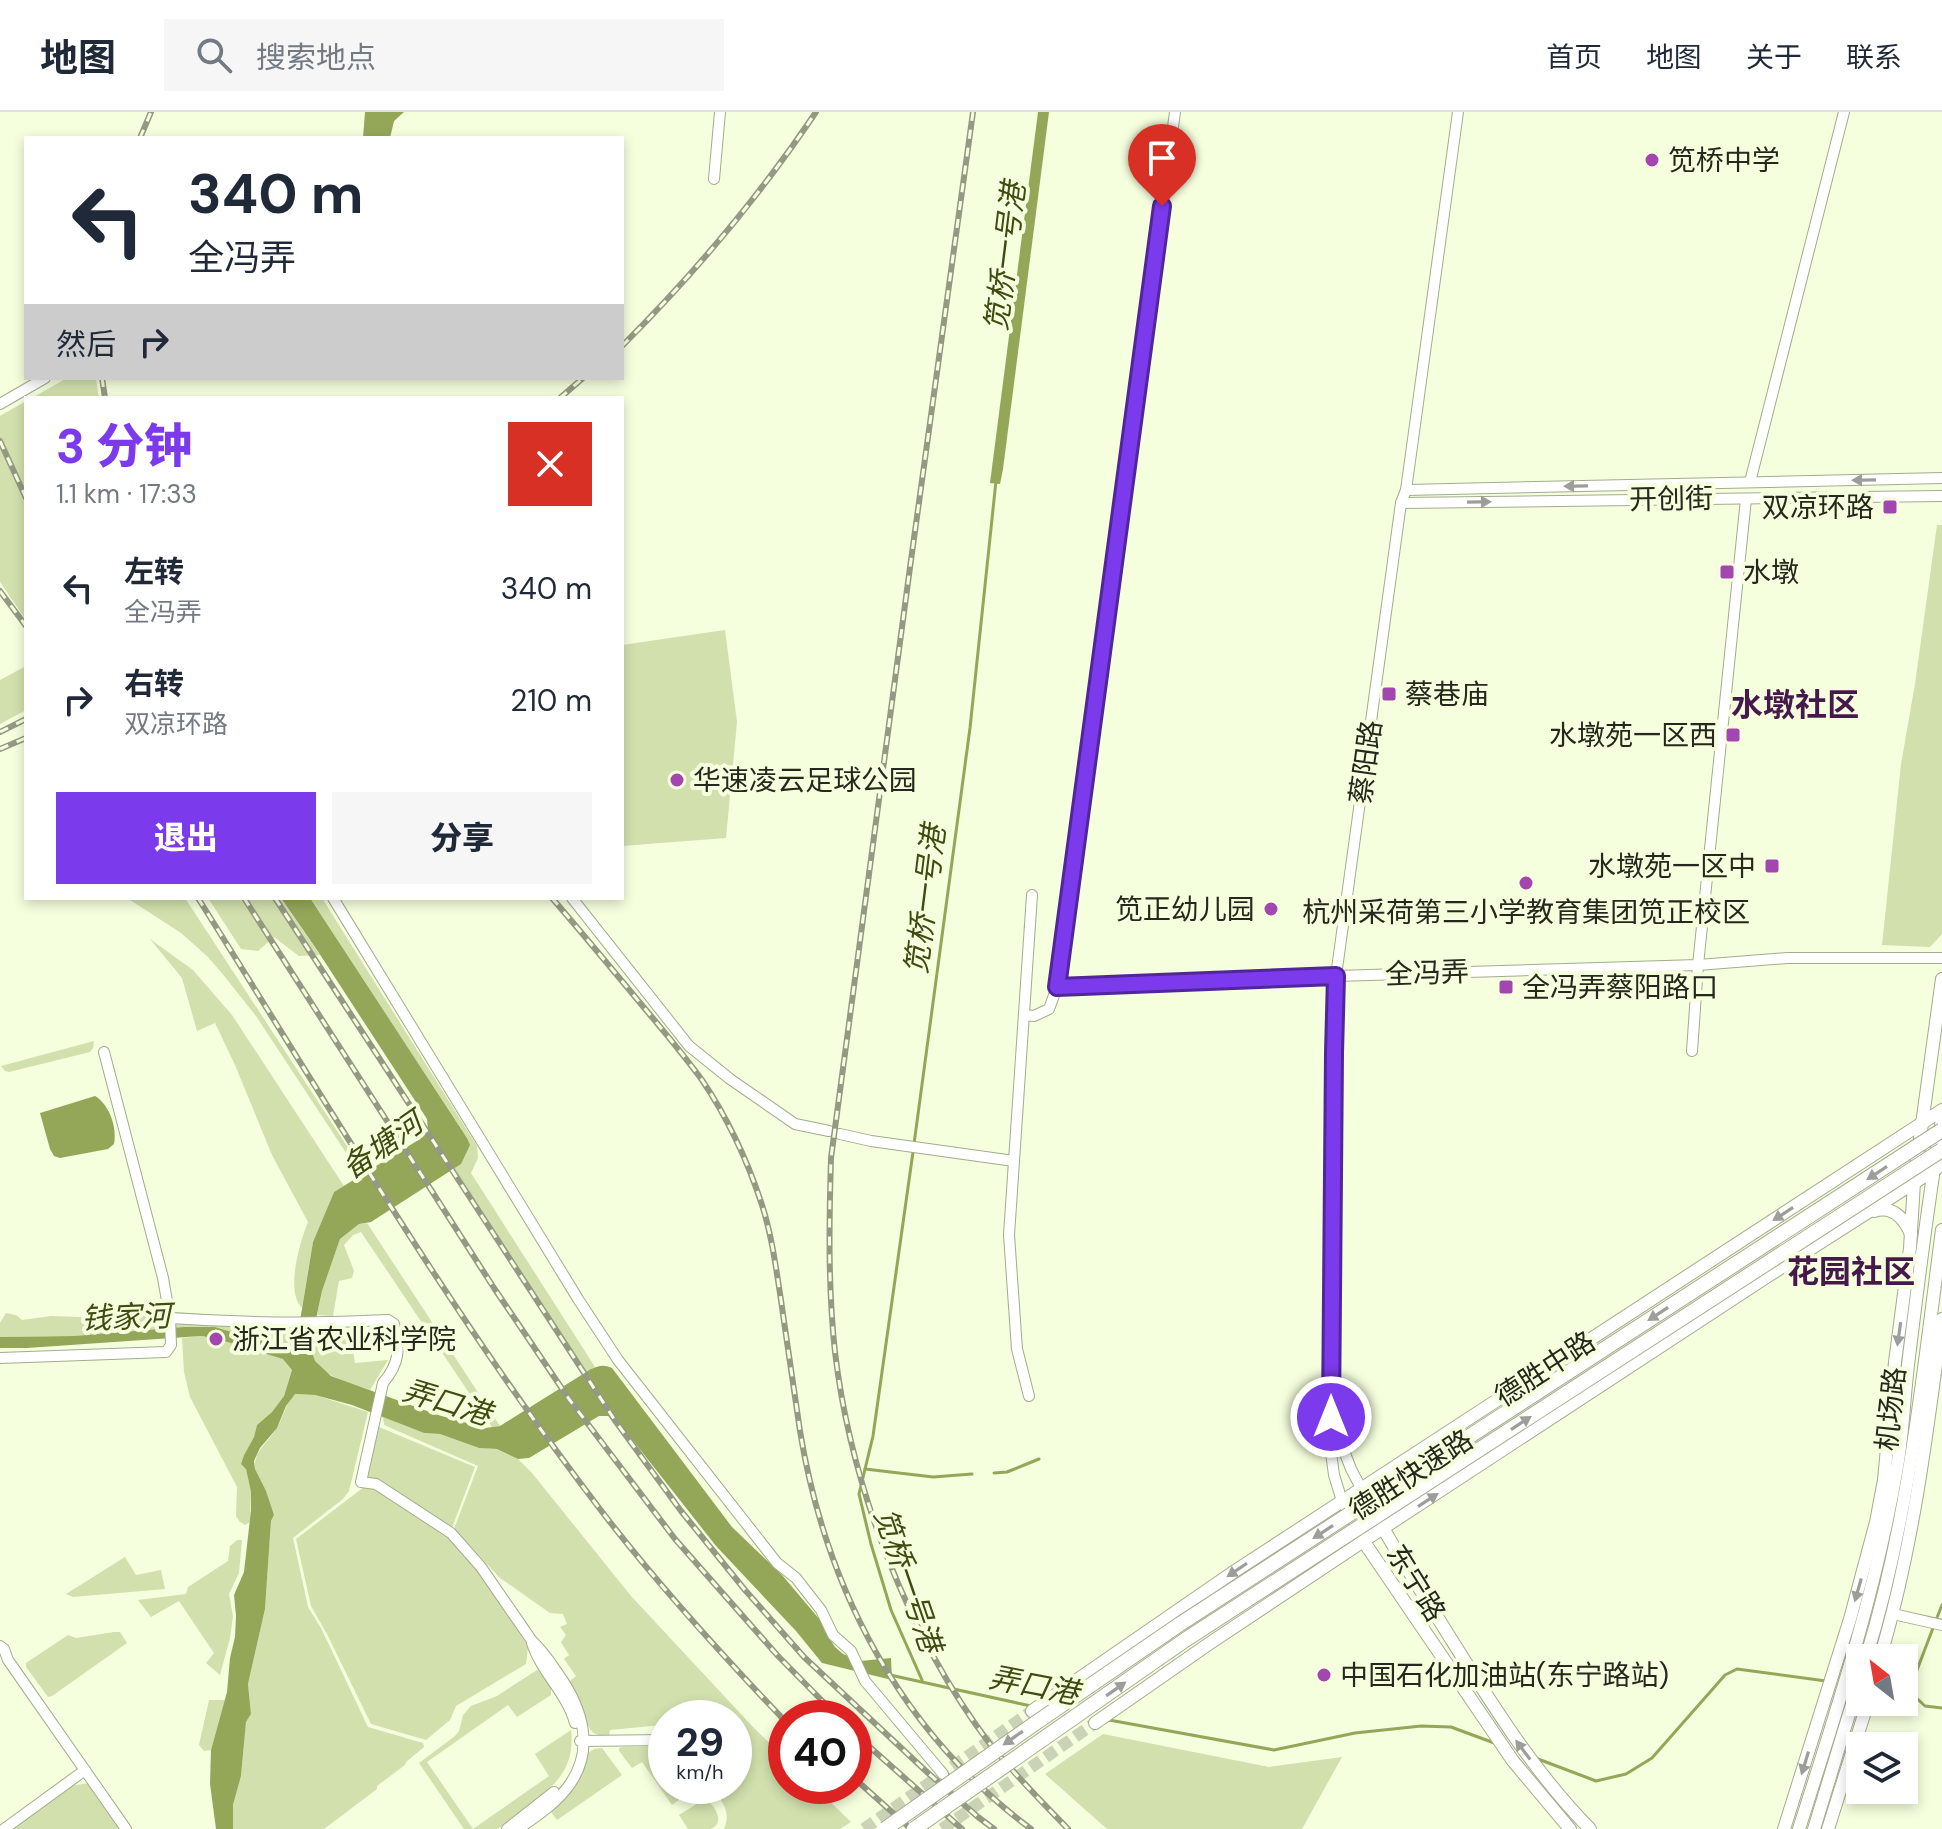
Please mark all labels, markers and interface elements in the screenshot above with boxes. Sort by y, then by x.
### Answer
search box [164,19,724,91]
text: 地图 [40,33,116,83]
icon: search [192,33,236,77]
text: 搜索地点 [256,38,376,77]
text: 首页 [1546,39,1602,76]
text: 地图 [1646,39,1702,76]
text: 关于 [1746,39,1802,76]
text: 联系 [1846,39,1902,76]
pin [1128,124,1196,206]
icon: arrive [1140,136,1184,180]
place label: 笕桥中学 [1668,142,1780,179]
marker: 笕桥中学 [1643,151,1661,169]
text: 340 m [188,157,363,230]
icon: left [56,168,160,272]
water label: 笕桥一号港 [977,176,1034,334]
text: 全冯弄 [188,234,296,281]
icon: right [132,320,176,364]
text: 然后 [56,325,116,364]
text: 3 分钟 [56,415,192,478]
button: close [508,422,592,506]
one-way arrow [1851,474,1876,486]
text: 1.1 km · 17:33 [56,477,197,511]
one-way arrow [1563,480,1588,492]
street label: 开创街 [1629,480,1713,518]
place label: 双凉环路 [1762,489,1874,526]
one-way arrow [1467,495,1492,508]
marker: 双凉环路 [1881,498,1899,516]
text: 左转 [124,552,184,591]
place label: 水墩 [1743,554,1799,591]
marker: 水墩 [1718,563,1736,581]
icon: left [56,566,100,610]
text: 340 m [501,569,592,608]
text: 全冯弄 [124,595,202,629]
text: 右转 [124,664,184,703]
place label: 蔡巷庙 [1405,676,1489,713]
icon: right [56,678,100,722]
text: 210 m [510,681,592,720]
district label: 水墩社区 [1731,684,1859,726]
marker: 蔡巷庙 [1380,685,1398,703]
text: 双凉环路 [124,707,228,741]
place label: 水墩苑一区西 [1549,717,1717,754]
street label: 蔡阳路 [1342,718,1390,806]
marker: 水墩苑一区西 [1724,726,1742,744]
place label: 华速凌云足球公园 [693,762,917,799]
marker: 华速凌云足球公园 [668,771,686,789]
button: 退出 [56,792,316,884]
button: 分享 [332,792,592,884]
water label: 笕桥一号港 [897,819,954,977]
place label: 水墩苑一区中 [1588,848,1756,885]
marker: 水墩苑一区中 [1763,857,1781,875]
marker: 杭州采荷第三小学教育集团笕正校区 [1517,874,1535,892]
place label: 笕正幼儿园 [1115,891,1255,928]
place label: 杭州采荷第三小学教育集团笕正校区 [1302,894,1750,931]
marker: 笕正幼儿园 [1262,900,1280,918]
street label: 全冯弄 [1384,953,1470,993]
place label: 全冯弄蔡阳路口 [1522,969,1718,1006]
marker: 全冯弄蔡阳路口 [1497,978,1515,996]
water label: 备塘河 [334,1100,434,1187]
one-way arrow [1866,1165,1887,1180]
one-way arrow [1772,1206,1793,1221]
district label: 花园社区 [1787,1251,1915,1293]
water label: 钱家河 [80,1296,177,1338]
one-way arrow [1648,1307,1669,1322]
place label: 浙江省农业科学院 [232,1321,456,1358]
one-way arrow [1892,1322,1905,1347]
street label: 德胜中路 [1488,1323,1602,1415]
marker: 浙江省农业科学院 [207,1330,225,1348]
street label: 机场路 [1868,1365,1914,1453]
water label: 弄口港 [398,1370,500,1435]
position arrow [1289,1375,1373,1459]
one-way arrow [1510,1416,1531,1431]
street label: 德胜快速路 [1342,1421,1480,1529]
one-way arrow [1417,1493,1438,1508]
water label: 笕桥一号港 [865,1503,952,1661]
one-way arrow [1312,1525,1334,1539]
street label: 东宁路 [1378,1538,1454,1628]
one-way arrow [1226,1562,1247,1577]
one-way arrow [1851,1578,1864,1602]
north arrow [1846,1644,1918,1716]
map controls [1846,1644,1918,1804]
water label: 弄口港 [986,1657,1086,1713]
place label: 中国石化加油站(东宁路站) [1340,1657,1669,1694]
marker: 中国石化加油站(东宁路站) [1315,1666,1333,1684]
one-way arrow [1106,1682,1127,1697]
speed limit sign: 40 [768,1700,872,1804]
text: 29 [676,1716,724,1768]
one-way arrow [1003,1730,1024,1746]
button: layers [1846,1732,1918,1804]
one-way arrow [1515,1740,1531,1760]
one-way arrow [1798,1751,1811,1775]
text: km/h [676,1759,724,1785]

